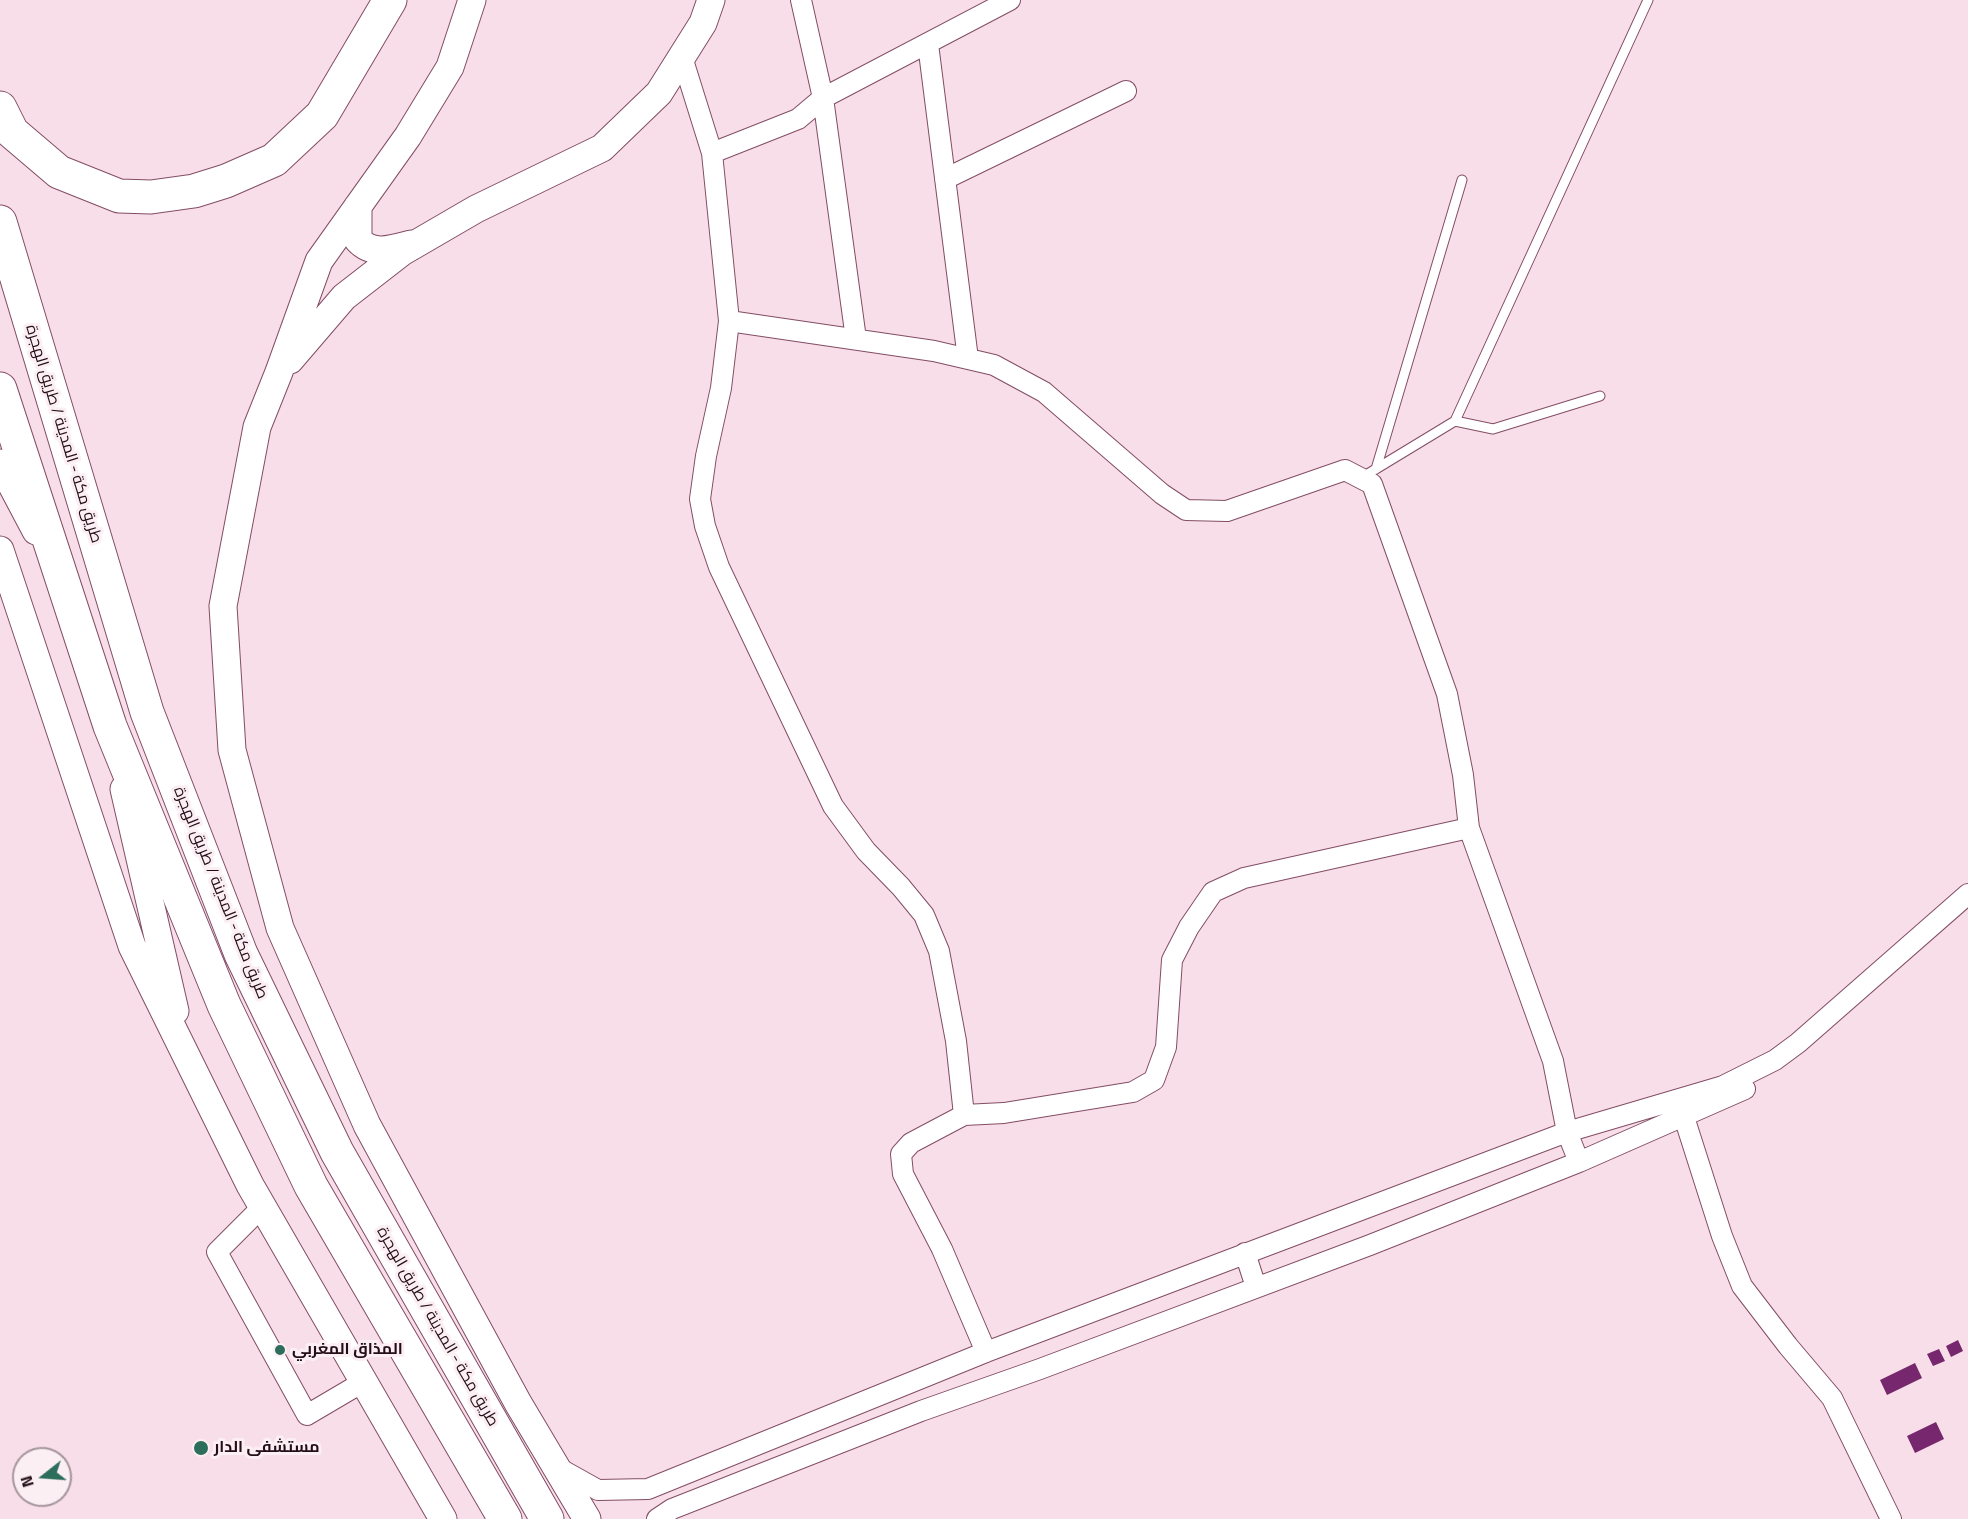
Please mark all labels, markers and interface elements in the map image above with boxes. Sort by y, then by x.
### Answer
street label: طريق مكة - المدينة / طريق الهجرة [21,323,105,545]
street label: طريق مكة - المدينة / طريق الهجرة [169,784,271,1002]
street label: طريق مكة - المدينة / طريق الهجرة [372,1224,502,1430]
place label: المذاق المغربي [292,1340,403,1360]
marker: المذاق المغربي [273,1343,287,1357]
place label: مستشفى الدار [214,1438,320,1458]
marker: مستشفى الدار [192,1439,210,1457]
north arrow [12,1447,72,1507]
text: N [14,1473,40,1490]

